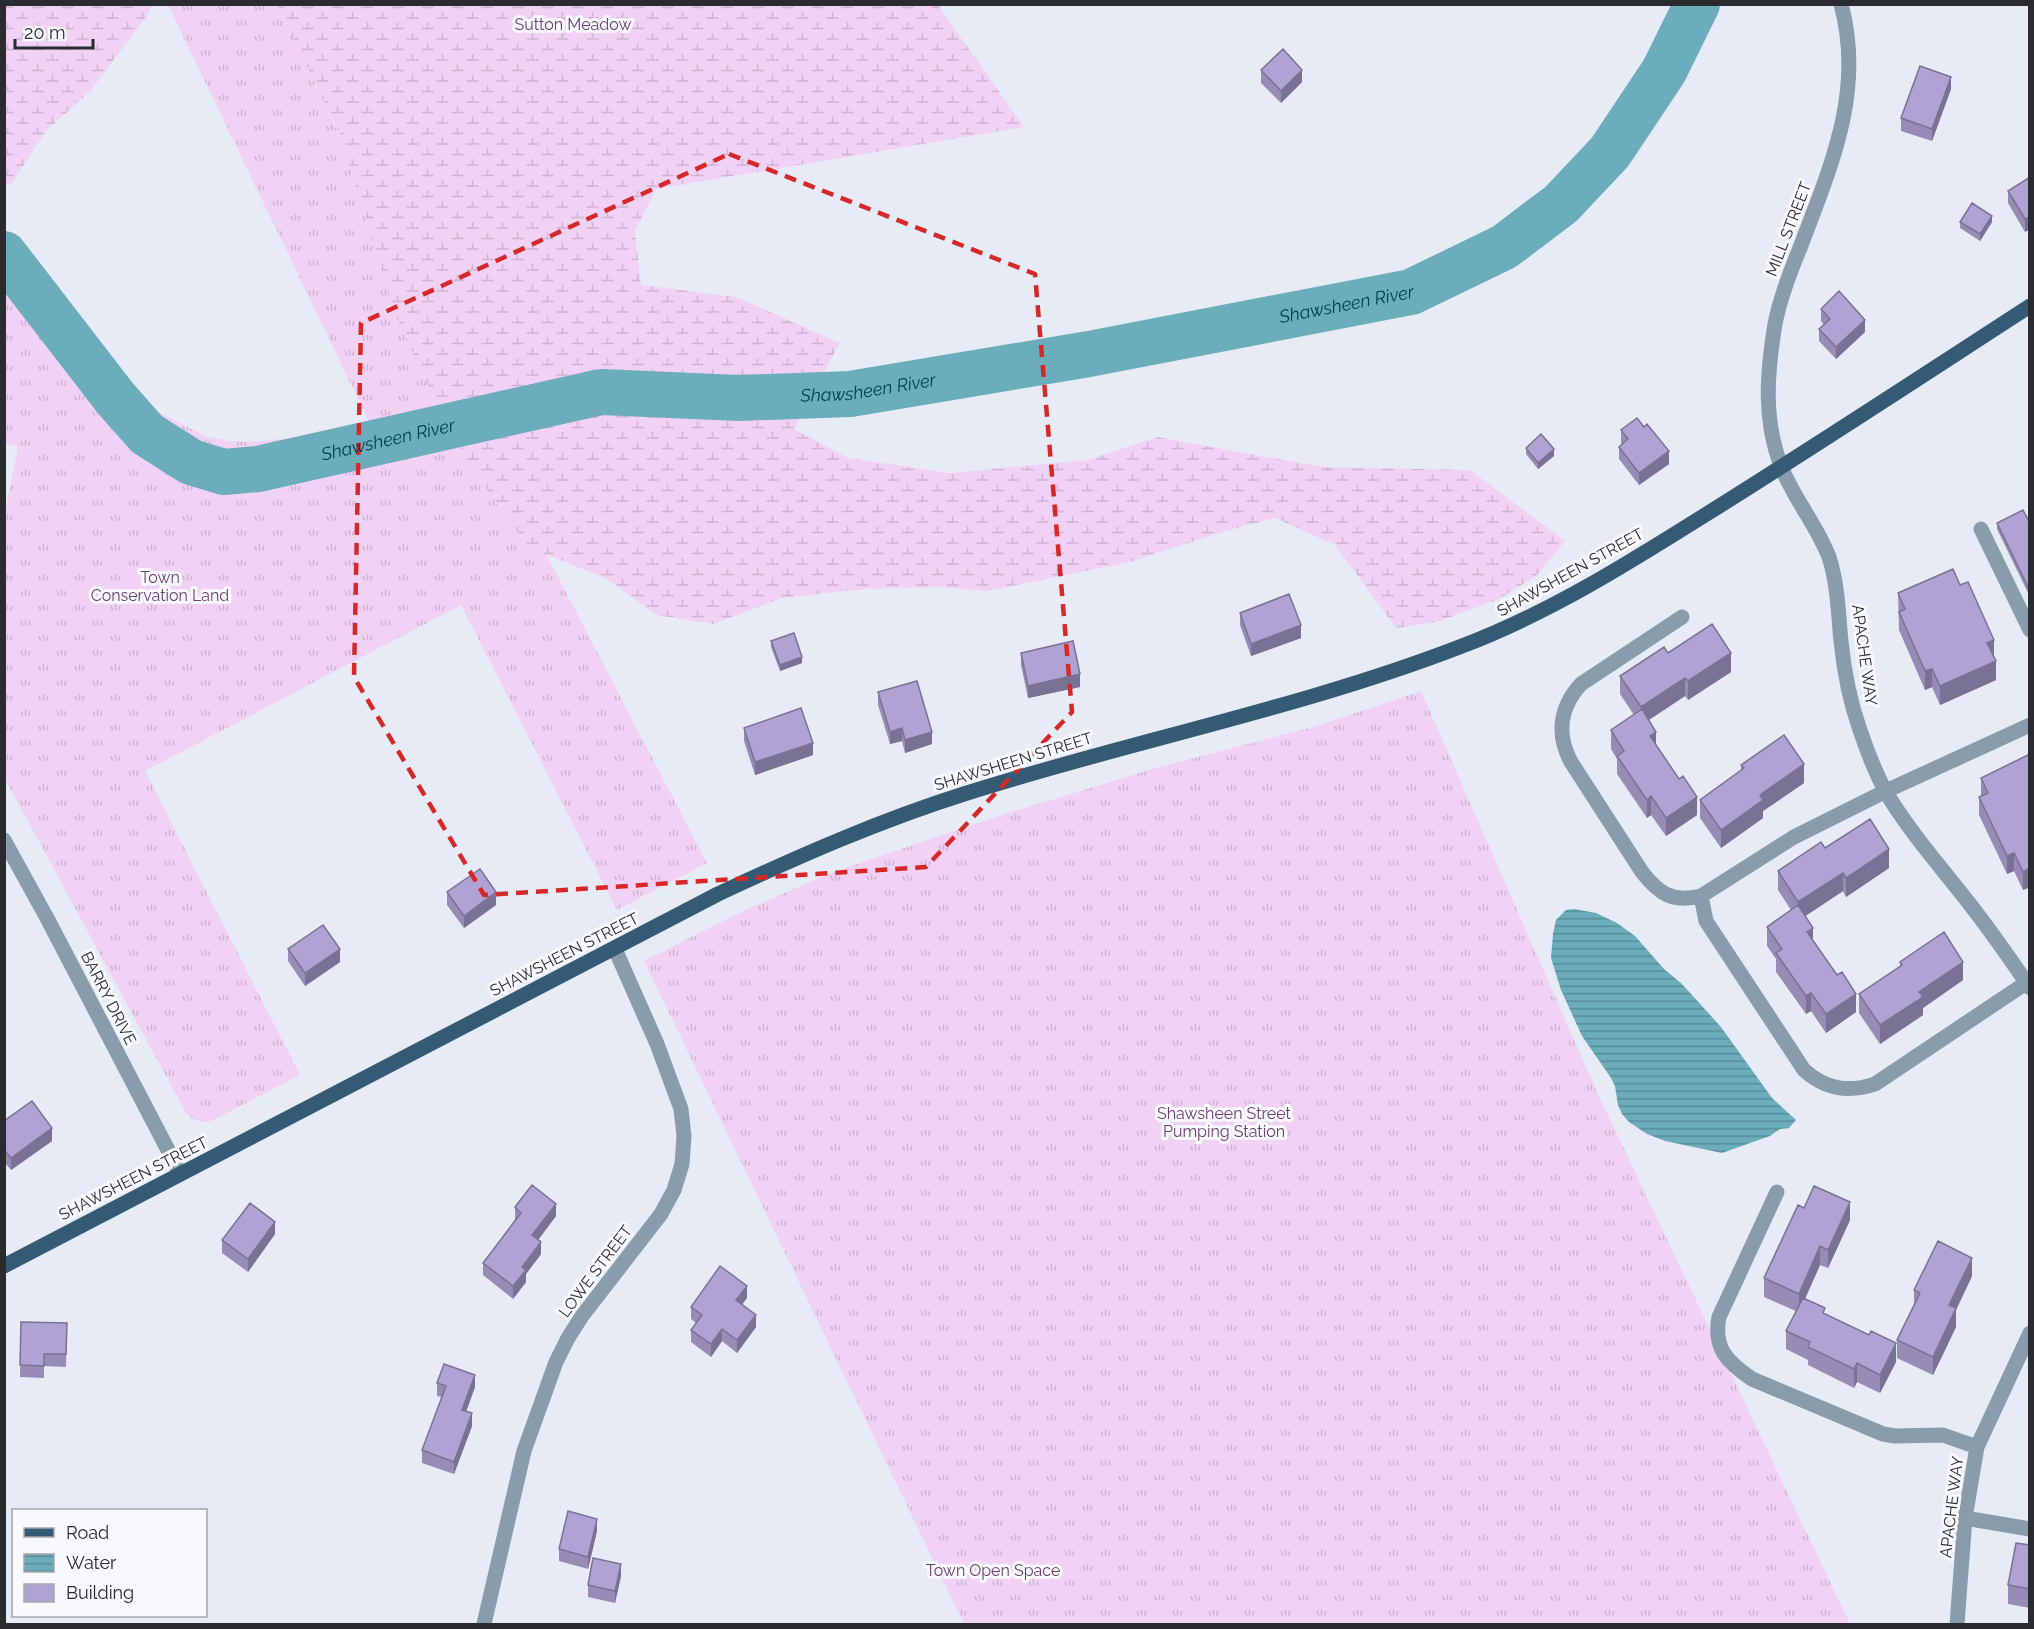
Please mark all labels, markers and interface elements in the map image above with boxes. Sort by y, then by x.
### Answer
scale bar [15,12,93,50]
park label: Sutton Meadow [515,15,631,34]
text: 20 m [24,22,66,43]
street label: MILL STREET [1762,179,1815,279]
water label: Shawsheen River [1276,281,1416,327]
water label: Shawsheen River [799,369,938,406]
water label: Shawsheen River [318,414,458,465]
street label: SHAWSHEEN STREET [1494,524,1647,621]
park label: Town Conservation Land [91,568,229,605]
street label: APACHE WAY [1848,603,1881,708]
street label: SHAWSHEEN STREET [932,728,1095,795]
street label: SHAWSHEEN STREET [487,909,642,1000]
street label: BARRY DRIVE [77,948,140,1048]
park label: Shawsheen Street Pumping Station [1157,1104,1292,1141]
street label: SHAWSHEEN STREET [56,1133,211,1224]
street label: LOWE STREET [555,1221,636,1321]
street label: APACHE WAY [1936,1455,1967,1559]
legend [12,1509,207,1617]
text: Road [66,1522,109,1543]
text: Water [66,1552,117,1573]
park label: Town Open Space [926,1561,1060,1580]
text: Building [66,1582,134,1603]

